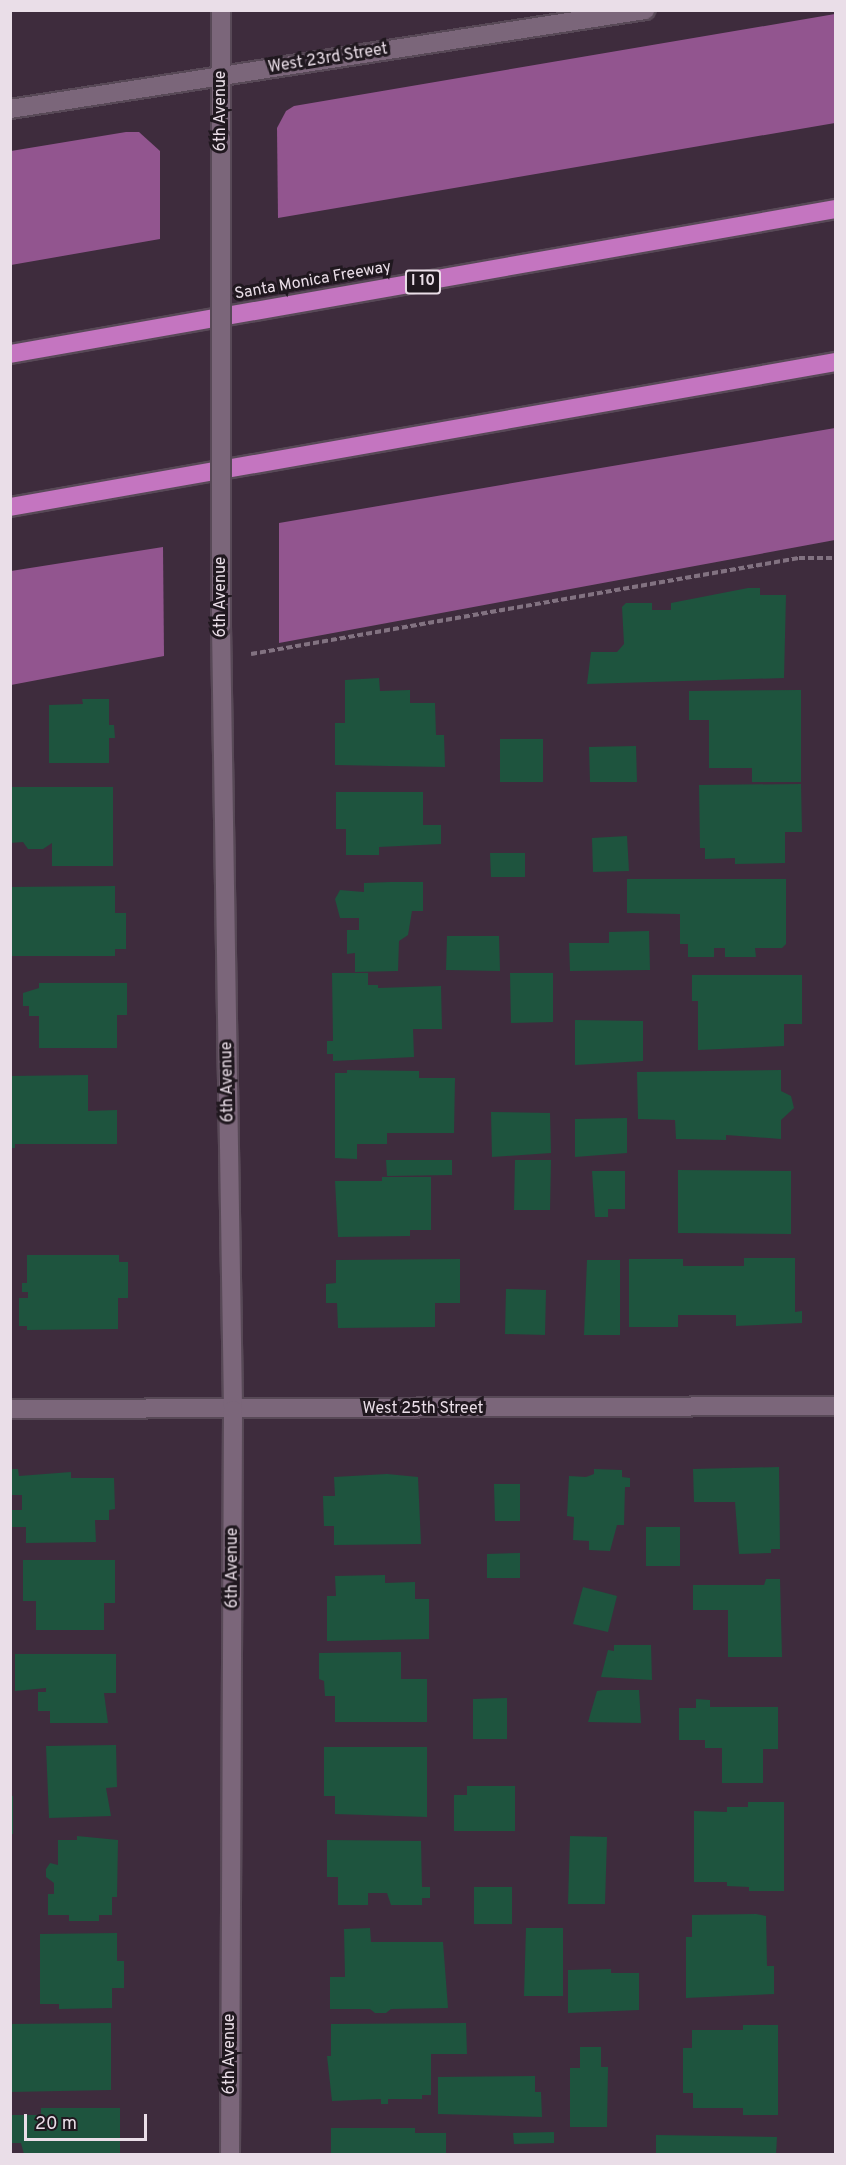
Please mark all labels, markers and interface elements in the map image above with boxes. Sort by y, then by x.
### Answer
street label: West 23rd Street [267,40,389,78]
street label: 6th Avenue [211,70,231,152]
street label: Santa Monica Freeway [233,258,393,304]
road number: I 10 [404,270,442,294]
street label: 6th Avenue [211,556,231,638]
street label: 6th Avenue [218,1041,238,1123]
street label: West 25th Street [363,1399,483,1419]
street label: 6th Avenue [223,1527,243,1609]
street label: 6th Avenue [220,2013,240,2095]
scale bar [27,2102,150,2140]
text: 20 m [35,2113,77,2136]

